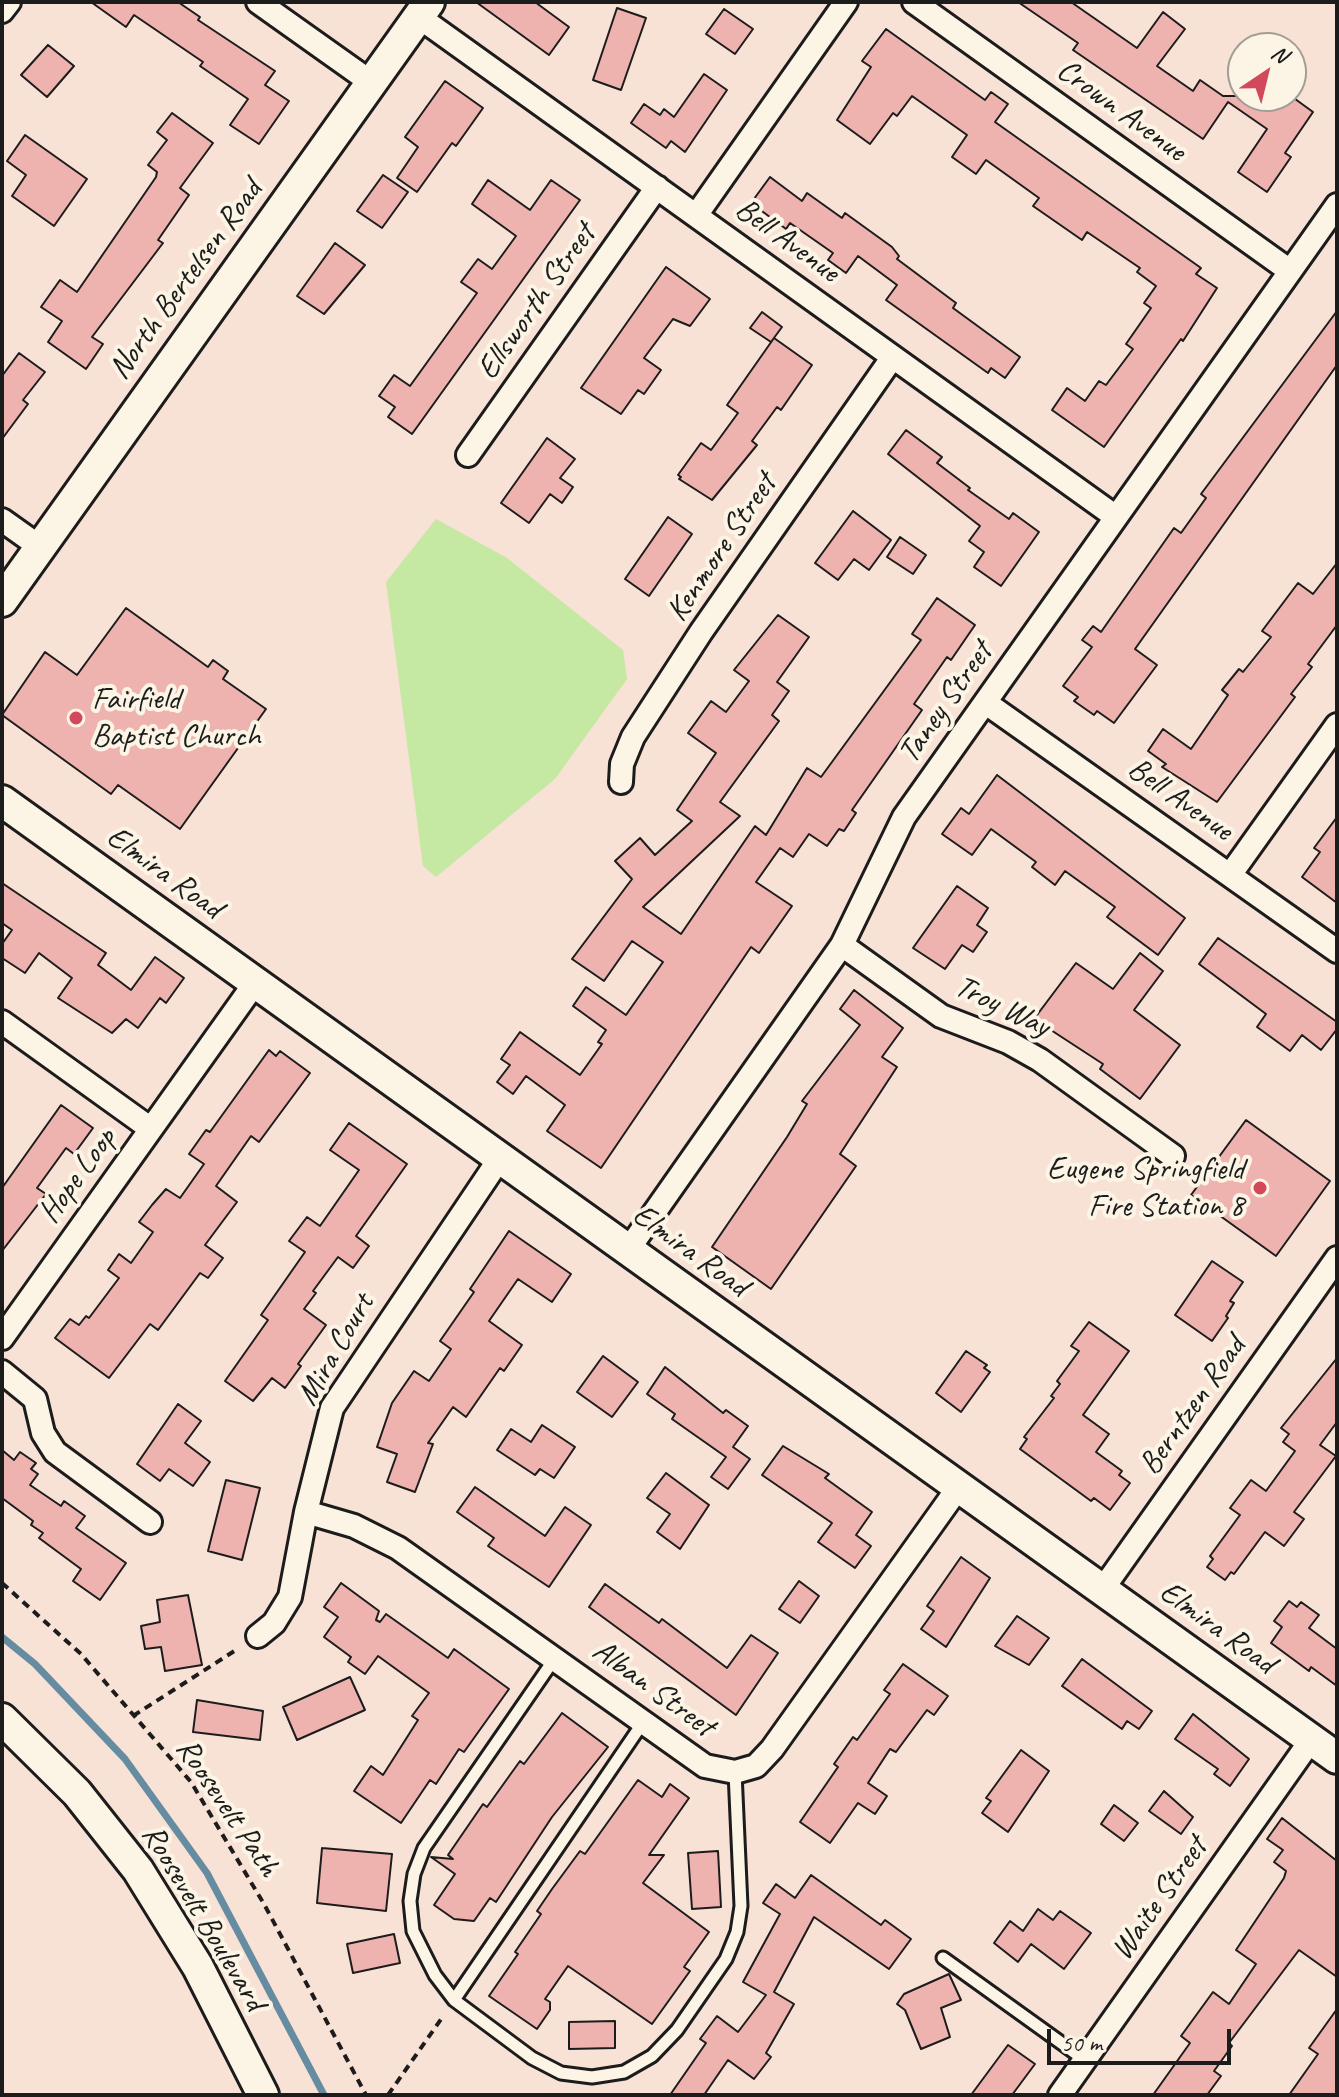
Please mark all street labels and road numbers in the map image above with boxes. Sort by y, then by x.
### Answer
street label: Crown Avenue [1049,51,1193,171]
street label: North Bertelsen Road [101,173,271,387]
street label: Bell Avenue [727,190,847,292]
street label: Ellsworth Street [469,217,605,387]
street label: Kenmore Street [659,467,785,629]
street label: Taney Street [890,635,1002,771]
street label: Bell Avenue [1120,750,1240,850]
street label: Elmira Road [99,818,229,928]
street label: Troy Way [948,968,1056,1046]
street label: Hope Loop [31,1121,125,1231]
street label: Elmira Road [625,1196,755,1306]
street label: Mira Court [289,1288,383,1412]
street label: Berntzen Road [1131,1330,1255,1482]
street label: Elmira Road [1152,1573,1282,1683]
street label: Alban Street [585,1632,721,1746]
street label: Roosevelt Path [167,1732,287,1884]
street label: Roosevelt Boulevard [133,1818,273,2018]
street label: Waite Street [1104,1830,1216,1968]

